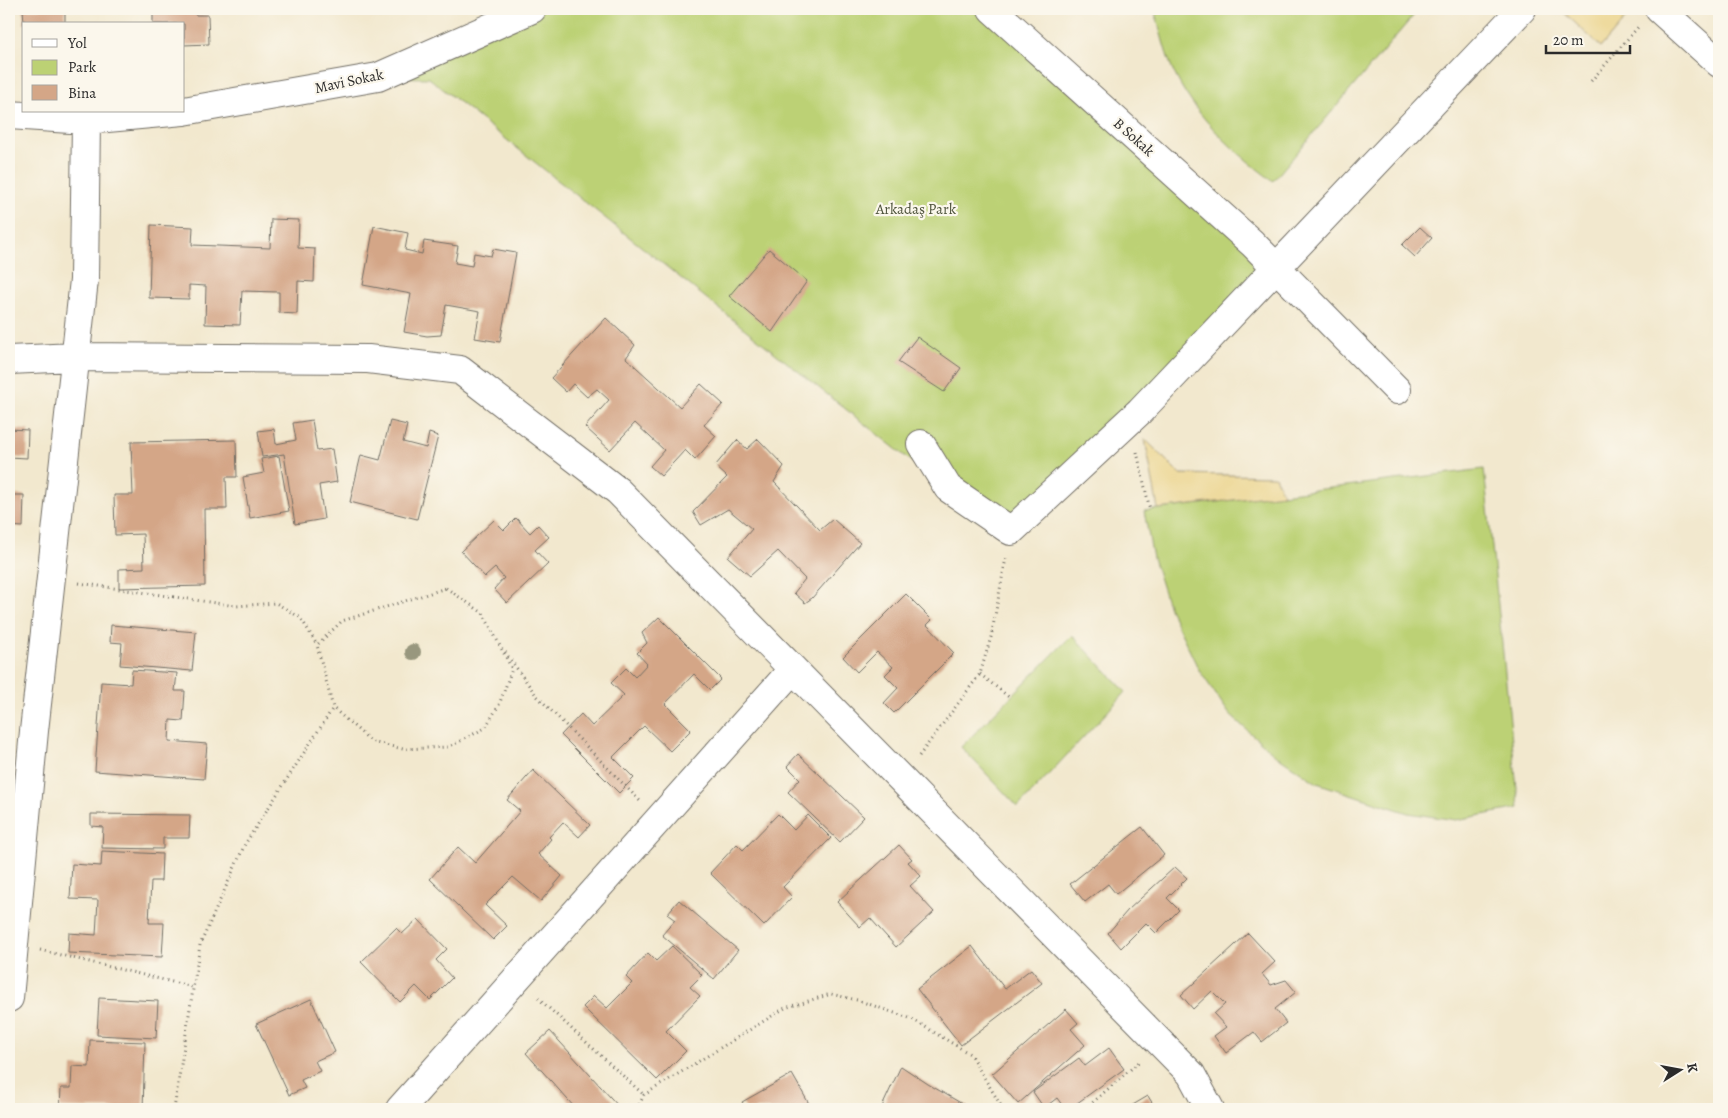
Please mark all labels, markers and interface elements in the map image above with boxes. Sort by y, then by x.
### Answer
legend [22,22,185,112]
scale bar [1546,22,1629,54]
text: 20 m [1553,30,1584,50]
text: Yol [67,33,87,53]
text: Park [68,57,97,77]
street label: Mavi Sokak [313,64,386,98]
text: Bina [68,83,96,103]
street label: B Sokak [1109,113,1159,161]
park label: Arkadaş Park [875,199,957,219]
north arrow [1656,1046,1706,1096]
text: K [1682,1061,1703,1075]

